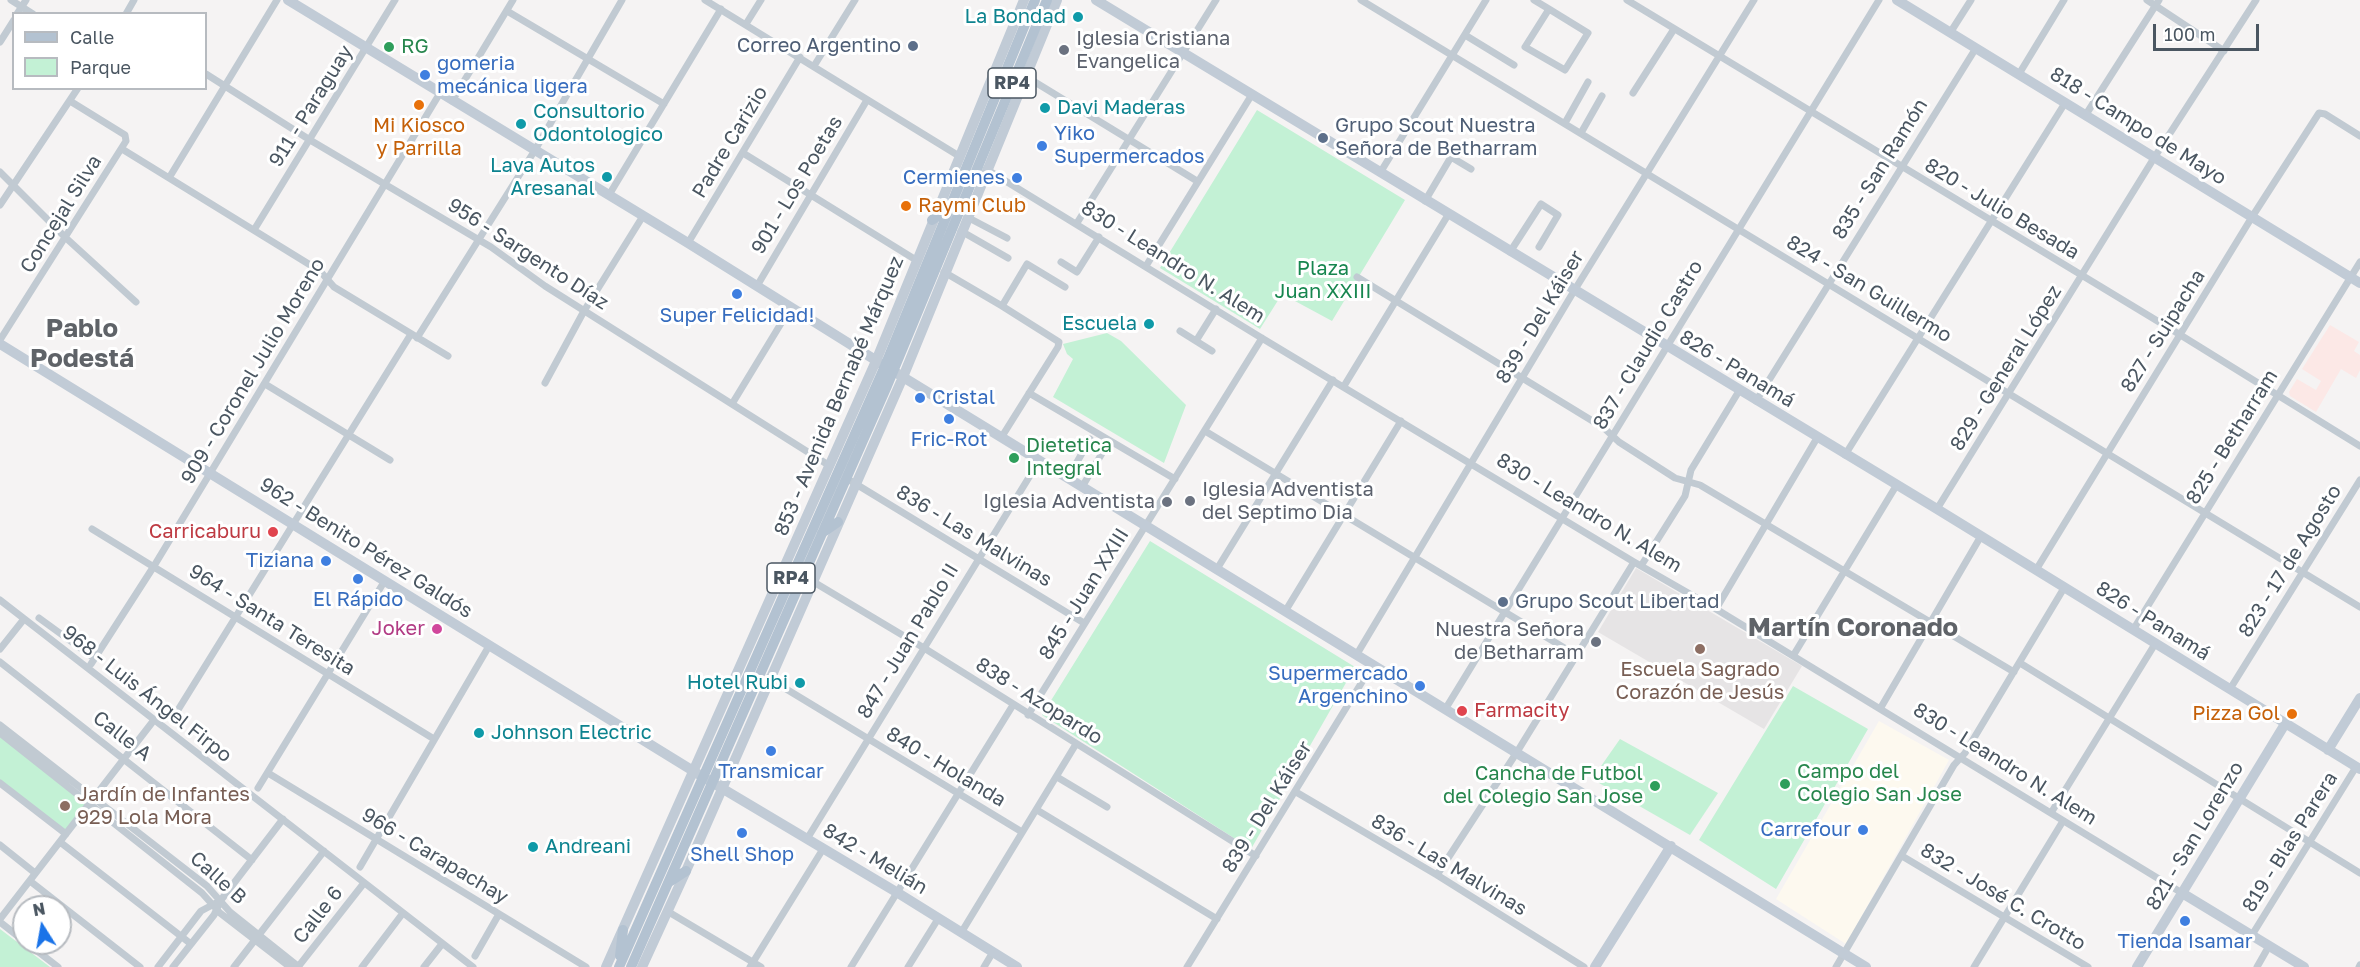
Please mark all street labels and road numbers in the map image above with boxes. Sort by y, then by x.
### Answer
street label: 911 - Paraguay [264,41,358,171]
street label: 818 - Campo de Mayo [2045,62,2231,190]
road number: RP4 [988,68,1036,98]
street label: Padre Carizio [687,82,773,202]
street label: 835 - San Ramón [1827,94,1933,244]
street label: 901 - Los Poetas [746,112,848,258]
street label: Concejal Silva [15,151,107,277]
street label: 820 - Julio Besada [1920,153,2084,265]
street label: 956 - Sargento Díaz [443,193,613,315]
street label: 830 - Leandro N. Alem [1077,196,1269,328]
street label: 824 - San Guillermo [1782,230,1956,348]
street label: 839 - Del Káiser [1491,246,1589,388]
street label: 853 - Avenida Bernabé Márquez [769,253,909,539]
street label: 909 - Coronel Julio Moreno [176,254,330,488]
street label: 837 - Claudio Castro [1588,256,1708,434]
street label: 827 - Suipacha [2116,265,2210,397]
street label: 829 - General López [1945,281,2067,455]
street label: 826 - Panamá [1675,325,1799,413]
street label: 825 - Betharram [2181,365,2283,509]
street label: 830 - Leandro N. Alem [1492,448,1686,578]
street label: 962 - Benito Pérez Galdós [255,473,477,623]
street label: 836 - Las Malvinas [892,480,1056,592]
street label: 823 - 17 de Agosto [2233,480,2347,642]
street label: 845 - Juan XXIII [1034,524,1134,664]
street label: 964 - Santa Teresita [185,559,359,681]
street label: 847 - Juan Pablo II [852,559,964,723]
road number: RP4 [767,563,815,593]
street label: 826 - Panamá [2091,576,2215,666]
street label: 968 - Luis Ángel Firpo [57,620,237,768]
street label: 838 - Azopardo [971,652,1107,750]
street label: 830 - Leandro N. Alem [1909,698,2101,830]
street label: Calle A [88,706,156,766]
street label: 840 - Holanda [882,722,1010,812]
street label: 839 - Del Káiser [1217,737,1317,877]
street label: 821 - San Lorenzo [2141,757,2249,915]
street label: 819 - Blas Parera [2237,768,2343,916]
street label: 966 - Carapachay [357,803,513,909]
street label: 836 - Las Malvinas [1367,809,1531,921]
street label: 842 - Melián [818,818,932,900]
street label: 832 - José C. Crotto [1916,838,2090,956]
street label: Calle B [185,846,251,910]
street label: Calle 6 [288,882,348,948]

